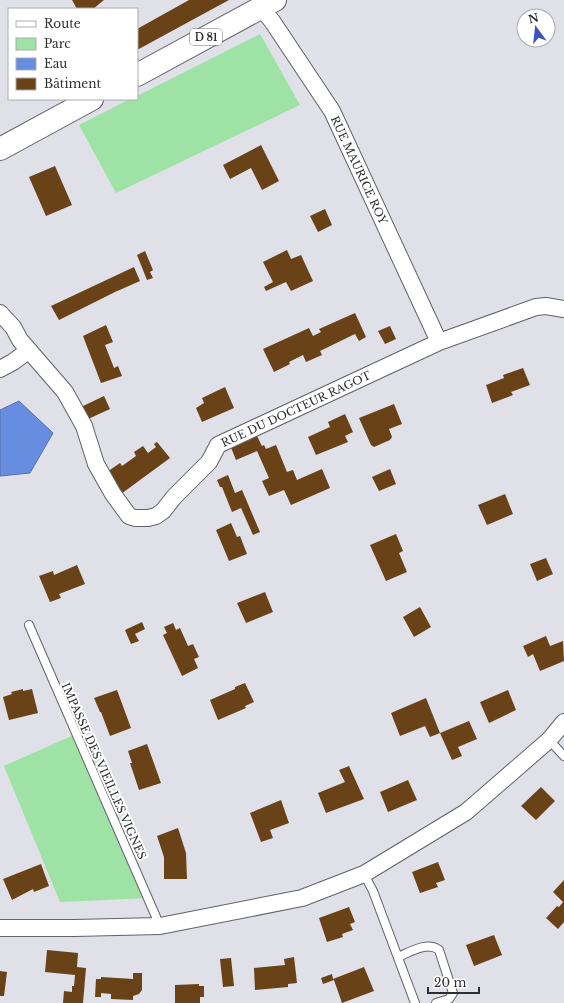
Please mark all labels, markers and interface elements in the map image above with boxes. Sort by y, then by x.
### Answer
legend [8,8,138,100]
north arrow [516,8,556,48]
text: N [527,10,541,26]
text: Route [44,16,81,31]
road number: D 81 [190,29,222,45]
text: Parc [44,36,71,51]
text: Eau [44,56,67,71]
text: Bâtiment [44,76,102,91]
street label: RUE MAURICE ROY [328,114,391,227]
street label: RUE DU DOCTEUR RAGOT [219,368,373,450]
street label: IMPASSE DES VIEILLES VIGNES [59,681,149,861]
scale bar [428,969,479,995]
text: 20 m [434,975,466,990]

